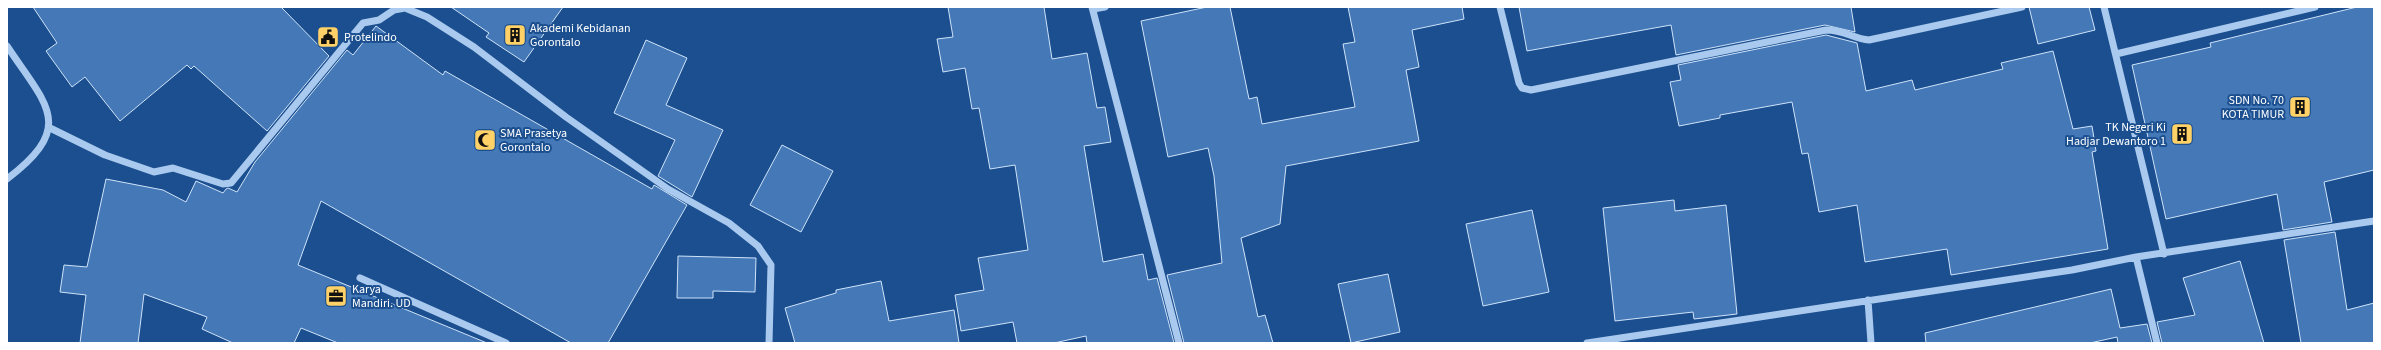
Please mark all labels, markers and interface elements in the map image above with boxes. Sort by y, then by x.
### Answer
place label: Akademi Kebidanan Gorontalo [530,20,631,51]
building icon: Akademi Kebidanan Gorontalo [502,22,528,48]
public building icon: Protelindo [315,24,341,50]
place label: Protelindo [344,29,397,46]
place label: SDN No. 70 KOTA TIMUR [2222,92,2284,123]
building icon: SDN No. 70 KOTA TIMUR [2287,94,2313,120]
place label: TK Negeri Ki Hadjar Dewantoro 1 [2066,119,2166,150]
building icon: TK Negeri Ki Hadjar Dewantoro 1 [2169,121,2195,147]
place label: SMA Prasetya Gorontalo [500,125,567,156]
mosque icon: SMA Prasetya Gorontalo [472,127,498,153]
place label: Karya Mandiri. UD [352,281,411,312]
office icon: Karya Mandiri. UD [323,283,349,309]

